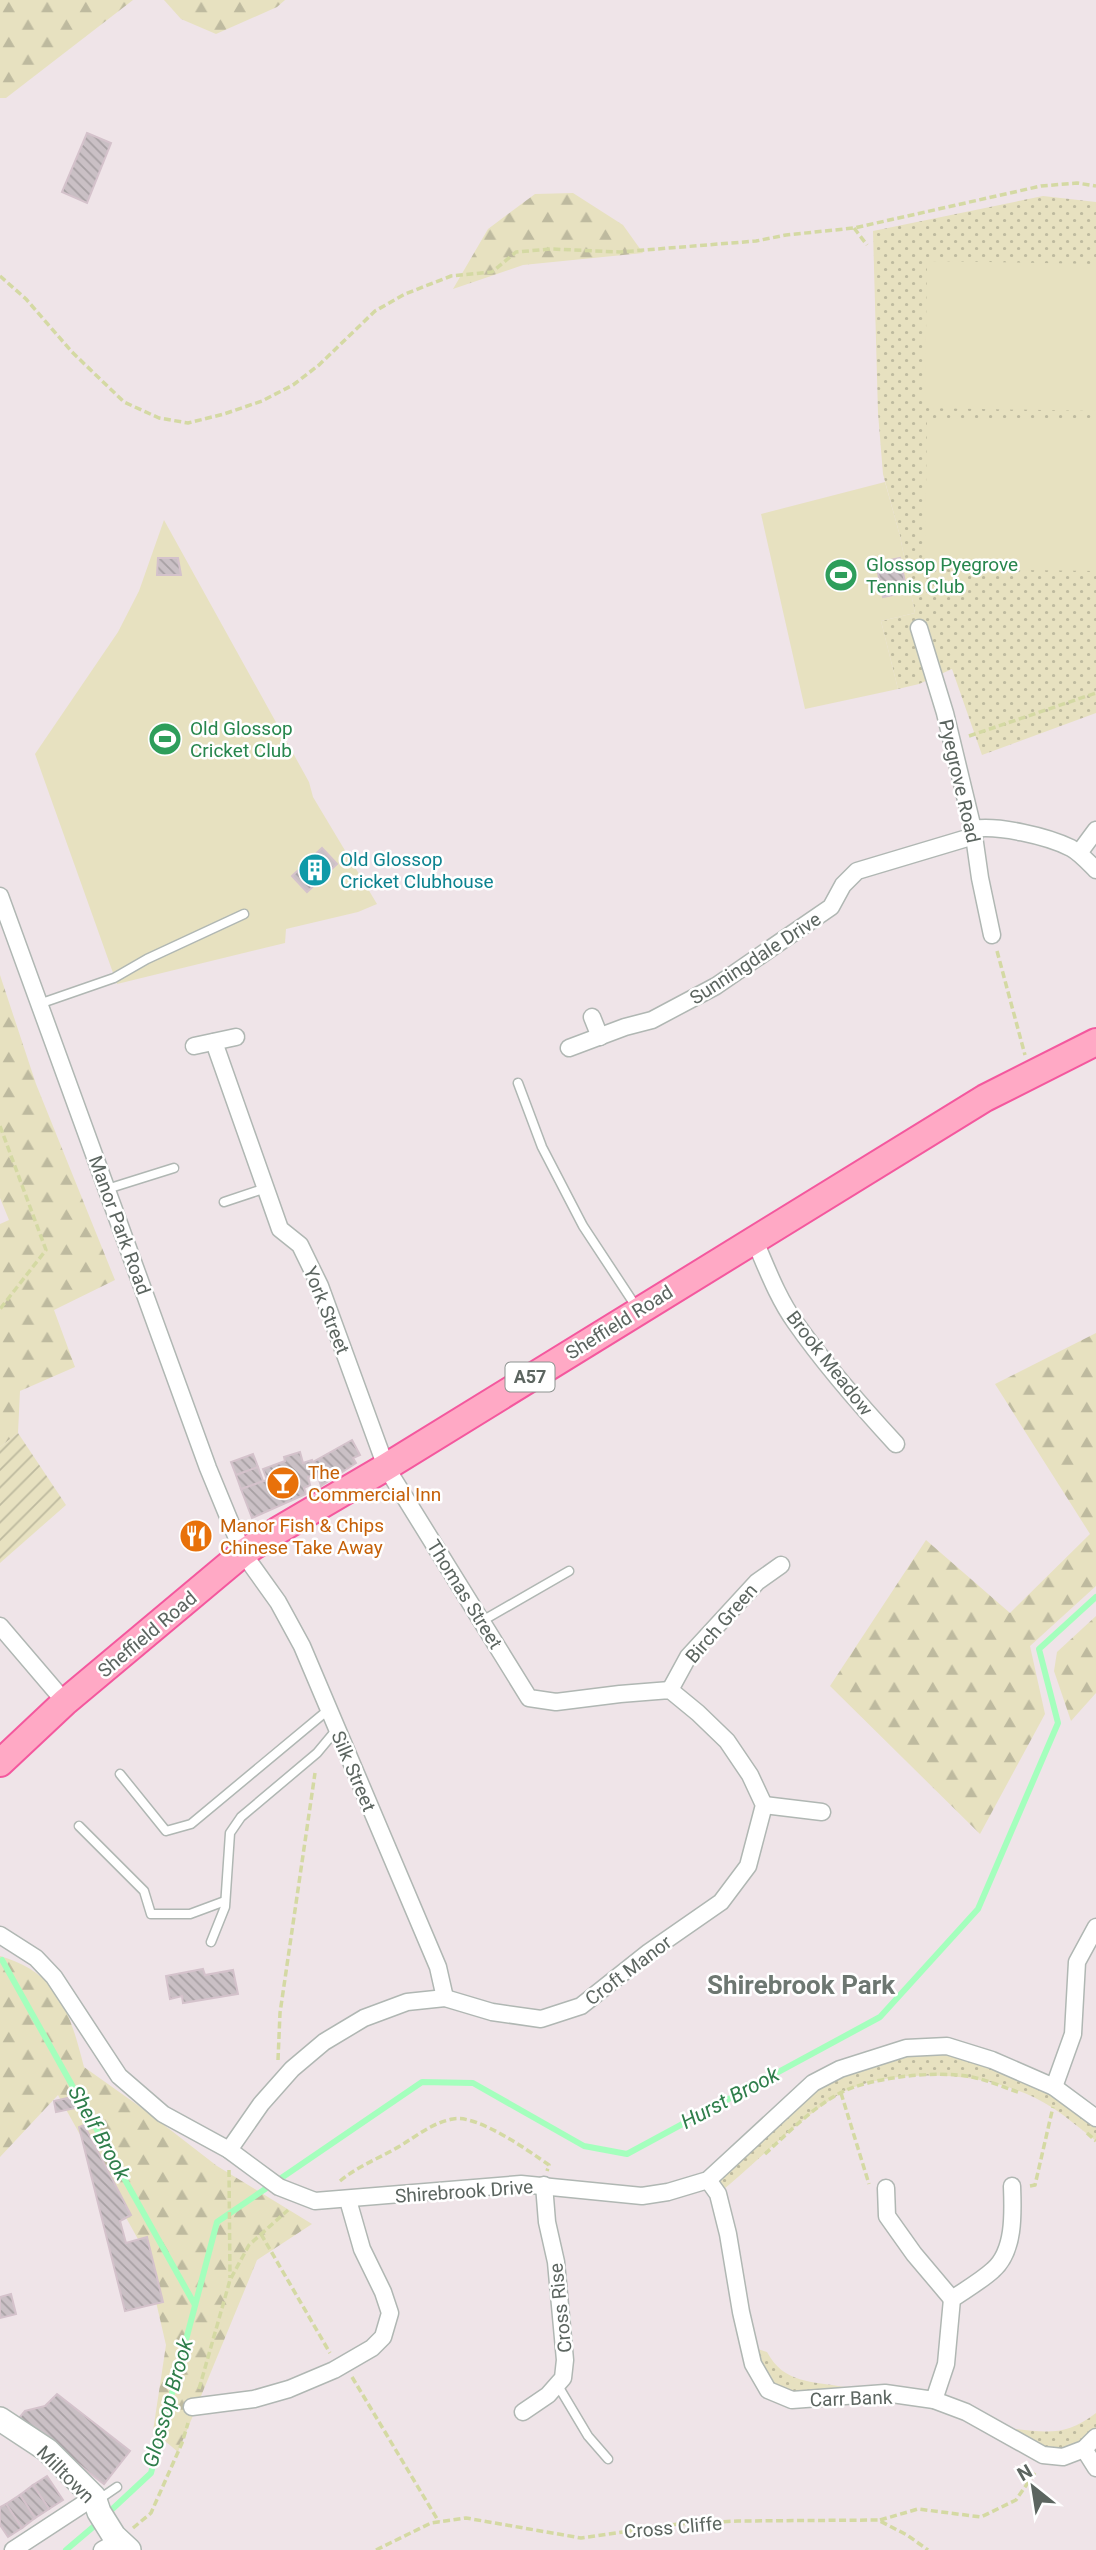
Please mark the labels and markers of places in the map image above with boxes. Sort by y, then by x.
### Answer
place label: Glossop Pyegrove Tennis Club [866,553,1018,598]
sports icon: Glossop Pyegrove Tennis Club [822,556,860,594]
place label: Old Glossop Cricket Club [190,717,293,762]
sports icon: Old Glossop Cricket Club [146,720,184,758]
place label: Old Glossop Cricket Clubhouse [340,848,494,893]
building icon: Old Glossop Cricket Clubhouse [296,851,334,889]
place label: The Commercial Inn [308,1461,441,1506]
bar icon: The Commercial Inn [264,1464,302,1502]
place label: Manor Fish & Chips Chinese Take Away [220,1514,384,1559]
restaurant icon: Manor Fish & Chips Chinese Take Away [177,1517,215,1555]

